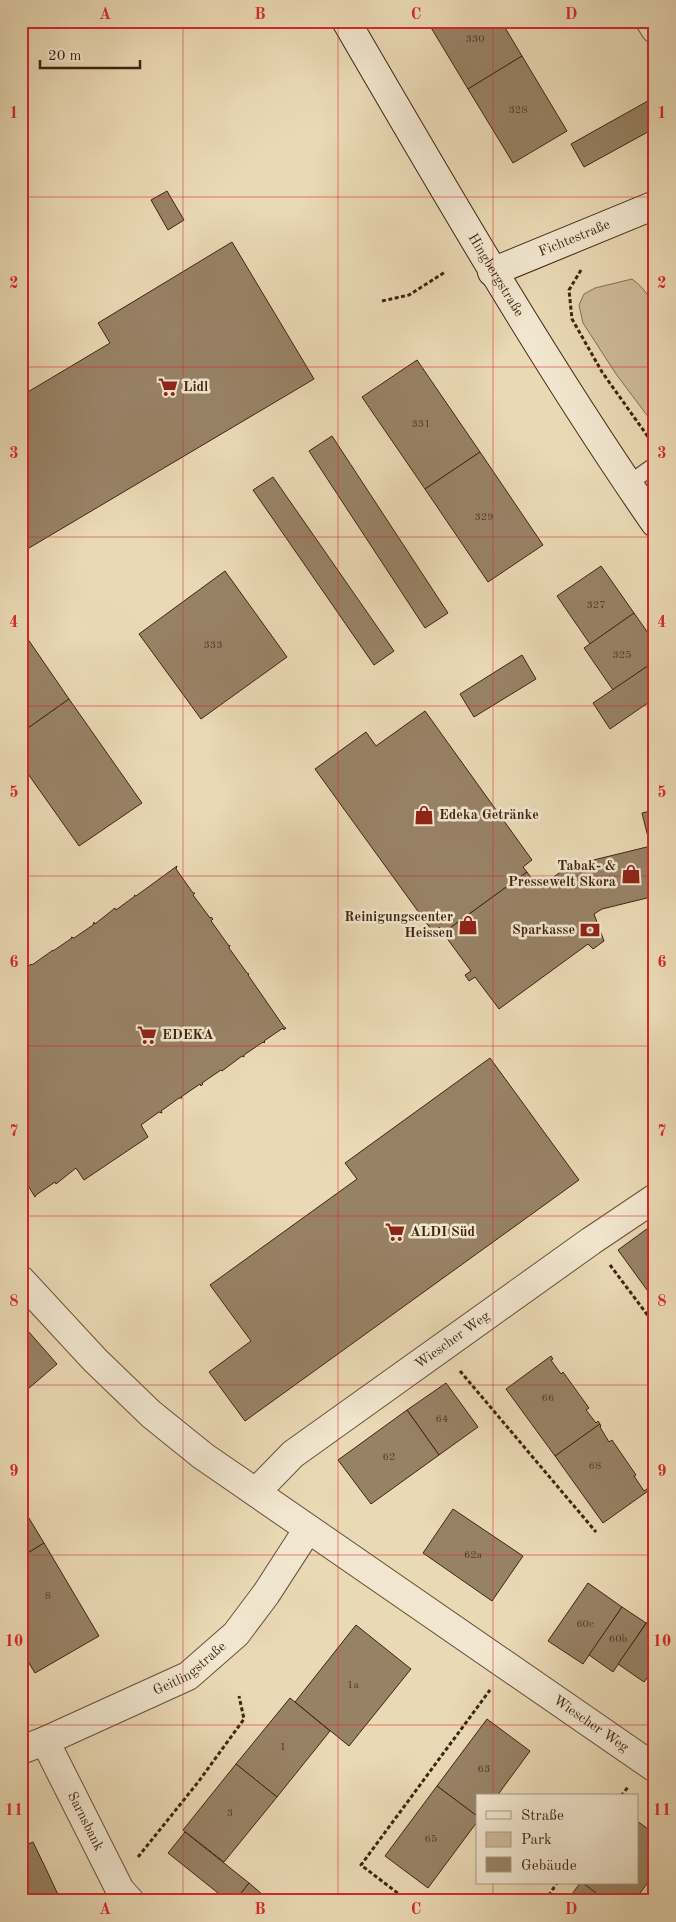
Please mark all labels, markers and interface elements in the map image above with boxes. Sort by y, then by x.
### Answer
text: A [99,7,111,23]
text: B [254,7,266,23]
text: C [411,7,421,23]
text: D [565,7,577,23]
house number: 330 [465,34,485,45]
scale bar [40,38,140,70]
text: 20 m [48,49,82,64]
house number: 328 [508,105,528,116]
text: 1 [9,106,19,122]
text: 1 [657,106,667,122]
street label: Fichtestraße [537,217,612,259]
street label: Hingbergstraße [465,231,526,319]
text: 2 [9,276,19,292]
text: 2 [657,276,667,292]
supermarket icon: Lidl [157,376,179,398]
place label: Lidl [183,380,208,394]
house number: 331 [411,419,431,430]
text: 3 [9,446,19,462]
text: 3 [657,446,667,462]
house number: 329 [474,512,494,523]
house number: 327 [586,600,606,611]
text: 4 [9,615,19,631]
text: 4 [657,615,667,631]
house number: 333 [203,640,223,651]
house number: 325 [612,650,632,661]
text: 5 [9,785,19,801]
text: 5 [657,785,667,801]
shop icon: Edeka Getränke [413,804,435,826]
place label: Edeka Getränke [439,808,539,822]
place label: Tabak- & Pressewelt Skora [508,859,616,889]
shop icon: Tabak- & Pressewelt Skora [620,863,642,885]
place label: Reinigungscenter Heissen [344,910,453,940]
shop icon: Reinigungscenter Heissen [457,914,479,936]
bank icon: Sparkasse [579,919,601,941]
place label: Sparkasse [512,923,575,937]
text: 6 [9,955,19,971]
text: 6 [657,955,667,971]
supermarket icon: EDEKA [136,1024,158,1046]
place label: EDEKA [162,1028,214,1042]
text: 7 [9,1124,19,1140]
text: 7 [657,1124,667,1140]
supermarket icon: ALDI Süd [384,1221,406,1243]
place label: ALDI Süd [410,1225,475,1239]
text: 8 [9,1294,19,1310]
text: 8 [657,1294,667,1310]
street label: Wiescher Weg [413,1308,493,1371]
house number: 66 [542,1393,554,1404]
house number: 64 [436,1414,448,1425]
house number: 62 [383,1452,395,1463]
house number: 68 [589,1461,601,1472]
text: 9 [9,1464,19,1480]
text: 9 [657,1464,667,1480]
house number: 62a [464,1550,483,1561]
house number: 8 [45,1591,51,1602]
house number: 60c [576,1619,594,1630]
text: 10 [5,1634,23,1650]
house number: 60b [609,1634,628,1645]
text: 10 [653,1634,671,1650]
street label: Geitlingstraße [151,1639,229,1698]
house number: 1a [347,1680,359,1691]
street label: Wiescher Weg [551,1693,632,1755]
house number: 1 [280,1742,286,1753]
house number: 63 [478,1764,490,1775]
street label: Sarnsbank [65,1790,106,1853]
legend [476,1794,638,1884]
text: 11 [5,1803,23,1819]
text: 11 [653,1803,671,1819]
house number: 3 [227,1808,233,1819]
text: Straße [521,1809,564,1824]
text: Park [521,1833,552,1848]
house number: 65 [425,1834,437,1845]
text: Gebäude [521,1859,577,1874]
text: A [99,1902,111,1918]
text: B [254,1902,266,1918]
text: C [411,1902,421,1918]
text: D [565,1902,577,1918]

